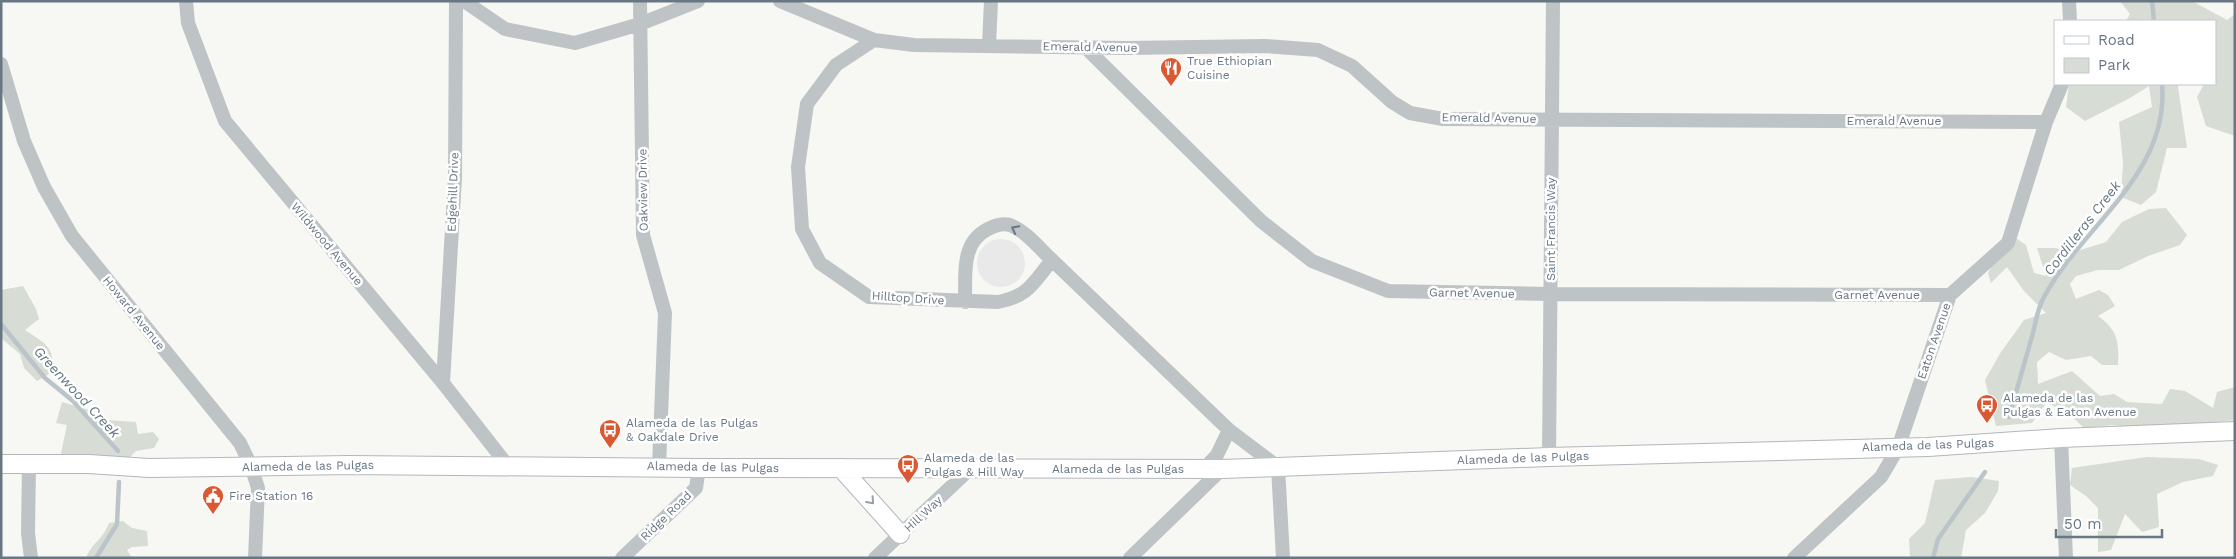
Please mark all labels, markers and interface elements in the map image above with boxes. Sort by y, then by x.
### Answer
legend [2054,20,2216,85]
text: Road [2098,31,2135,49]
street label: Emerald Avenue [1042,39,1138,55]
place label: True Ethiopian Cuisine [1187,54,1272,82]
restaurant icon: True Ethiopian Cuisine [1159,56,1183,87]
text: Park [2098,56,2131,74]
street label: Emerald Avenue [1441,110,1537,126]
street label: Emerald Avenue [1847,114,1941,128]
street label: Oakview Drive [635,149,651,231]
street label: Edgehill Drive [445,152,461,232]
street label: Saint Francis Way [1544,176,1558,281]
water label: Cordilleras Creek [2040,177,2124,278]
street label: Wildwood Avenue [288,200,366,288]
one-way arrow [1011,225,1020,235]
street label: Howard Avenue [100,273,168,353]
street label: Garnet Avenue [1429,285,1515,301]
street label: Hilltop Drive [871,288,945,308]
street label: Garnet Avenue [1834,288,1920,302]
street label: Eaton Avenue [1914,301,1954,381]
water label: Greenwood Creek [31,343,124,441]
place label: Alameda de las Pulgas & Eaton Avenue [2003,391,2137,419]
bus stop icon: Alameda de las Pulgas & Eaton Avenue [1975,393,1999,424]
place label: Alameda de las Pulgas & Oakdale Drive [626,416,758,444]
bus stop icon: Alameda de las Pulgas & Oakdale Drive [598,418,622,449]
street label: Alameda de las Pulgas [1862,436,1994,454]
street label: Alameda de las Pulgas [1457,449,1589,467]
place label: Alameda de las Pulgas & Hill Way [924,451,1025,479]
bus stop icon: Alameda de las Pulgas & Hill Way [896,453,920,484]
street label: Alameda de las Pulgas [242,458,374,474]
street label: Alameda de las Pulgas [647,459,779,475]
street label: Alameda de las Pulgas [1052,462,1184,476]
public building icon: Fire Station 16 [201,484,225,515]
street label: Ridge Road [638,488,694,544]
place label: Fire Station 16 [229,489,313,503]
street label: Hill Way [901,493,945,535]
one-way arrow [865,496,874,505]
scale bar [2056,506,2162,538]
text: 50 m [2064,515,2101,533]

